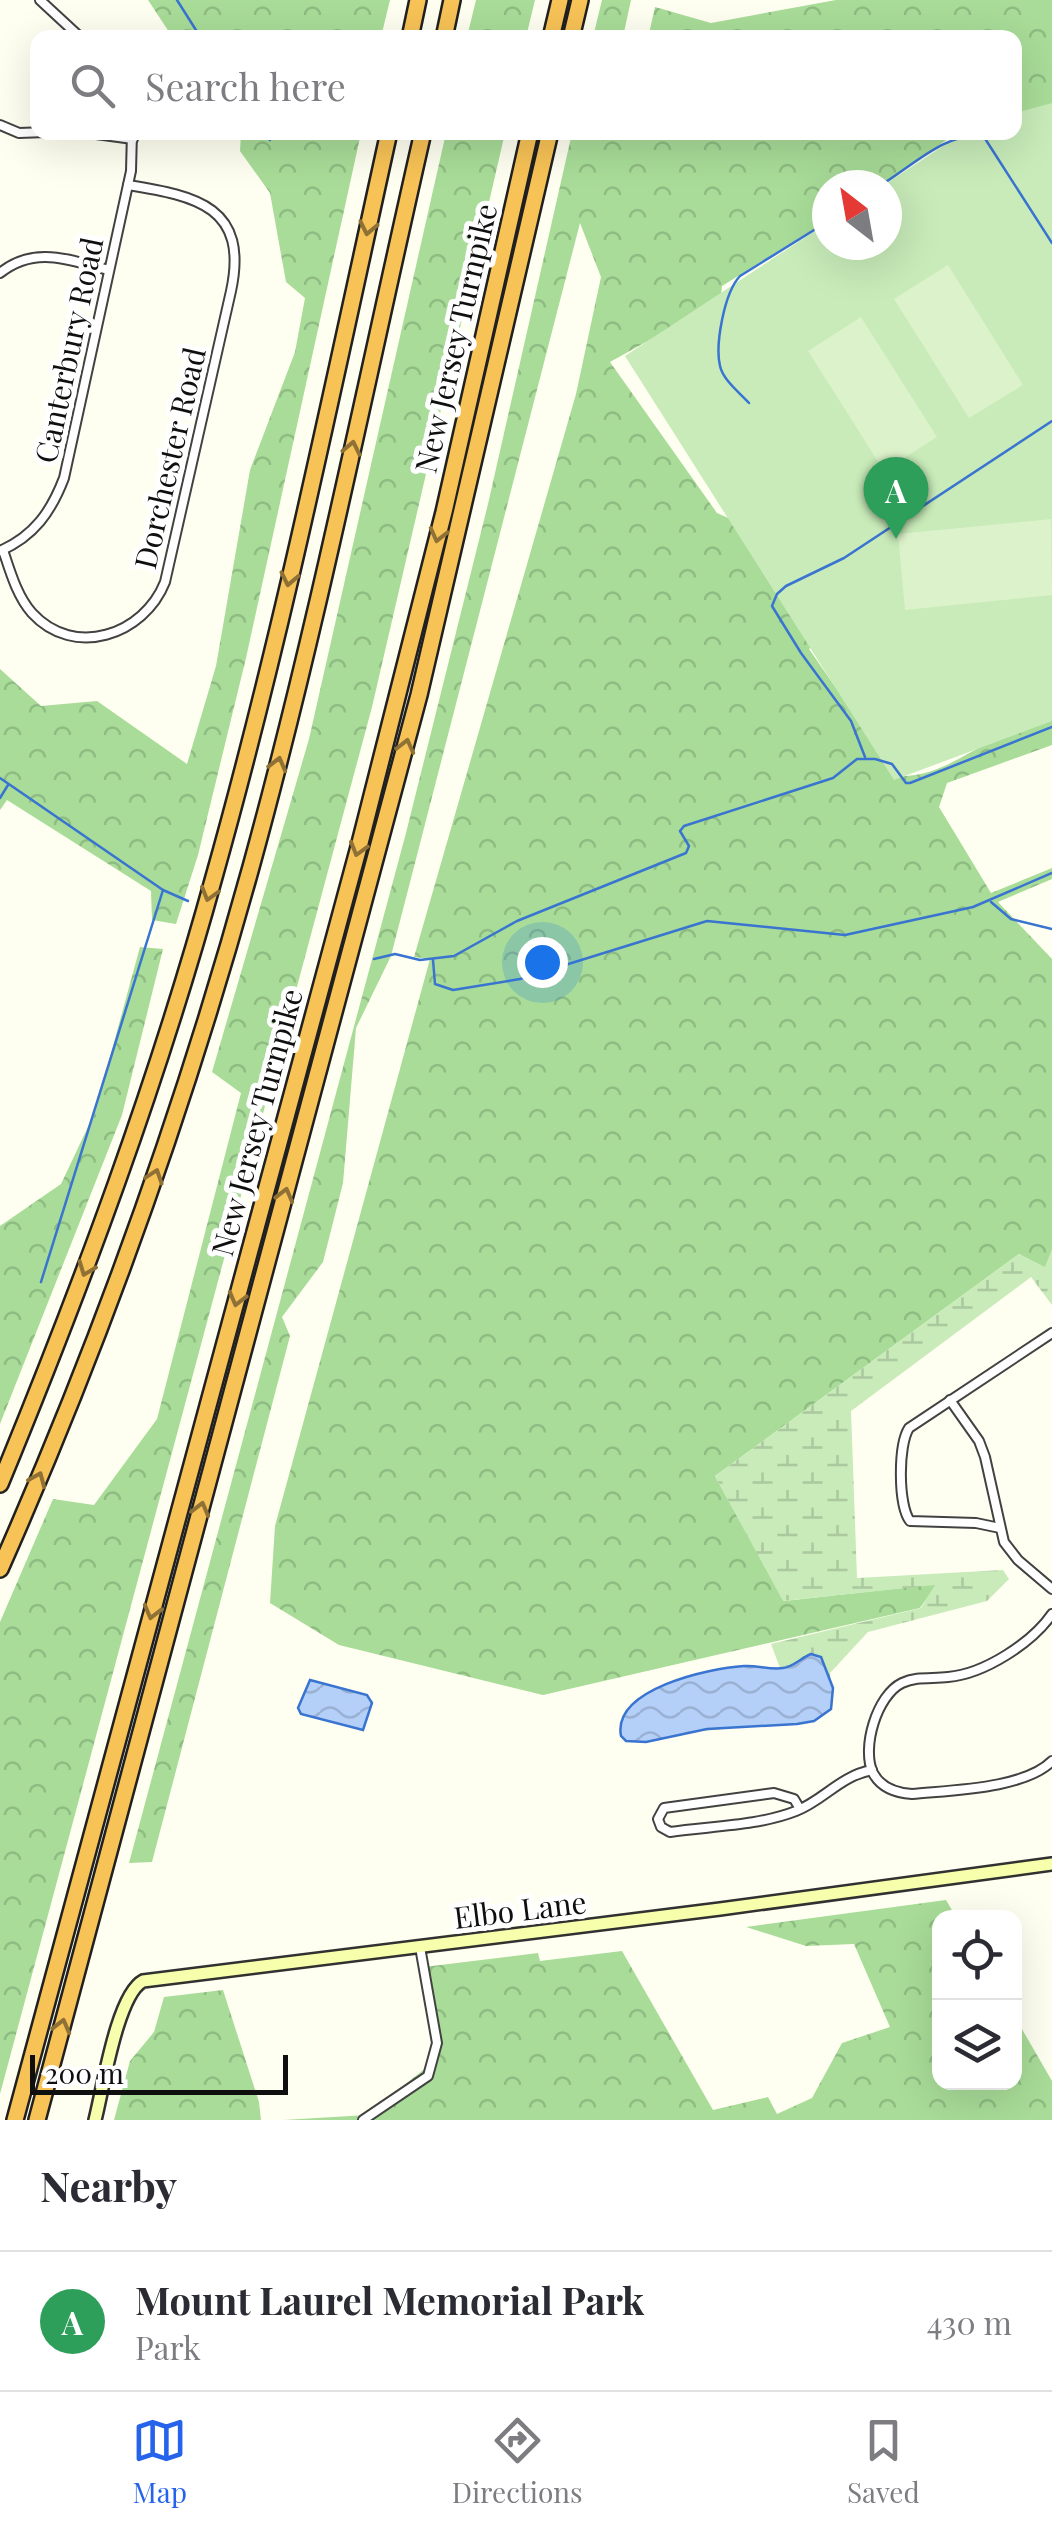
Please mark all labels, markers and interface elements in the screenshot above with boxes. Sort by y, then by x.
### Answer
search box [30,30,1022,140]
icon: search [65,58,120,113]
text: Search here [145,60,346,111]
north arrow [812,170,902,260]
street label: New Jersey Turnpike [405,200,505,476]
one-way arrow [358,219,379,236]
street label: Canterbury Road [25,233,111,467]
street label: Dorchester Road [124,343,214,573]
one-way arrow [341,439,362,456]
pin: A [864,456,928,539]
one-way arrow [429,526,450,543]
one-way arrow [280,570,301,587]
one-way arrow [394,738,415,755]
one-way arrow [267,756,288,773]
one-way arrow [348,840,369,858]
one-way arrow [200,885,221,902]
your location [517,937,568,988]
street label: New Jersey Turnpike [201,984,311,1260]
one-way arrow [143,1168,164,1185]
one-way arrow [274,1187,295,1205]
one-way arrow [78,1259,98,1277]
one-way arrow [228,1289,249,1307]
one-way arrow [26,1471,46,1489]
one-way arrow [189,1501,210,1518]
one-way arrow [143,1603,164,1620]
street label: Elbo Lane [451,1881,589,1937]
map controls [932,1910,1022,2090]
button: locate [932,1910,1022,2000]
button: layers [932,2000,1022,2090]
one-way arrow [50,2018,71,2035]
scale bar [30,2050,288,2094]
text: 200 m [45,2054,124,2091]
text: Nearby [40,2157,177,2213]
text: Mount Laurel Memorial Park [135,2274,644,2325]
text: A [62,2300,83,2343]
text: 430 m [927,2300,1012,2343]
text: Park [135,2325,201,2368]
tab: Map [132,2413,187,2510]
tab: Directions [452,2413,583,2510]
tab: Saved [847,2413,920,2510]

